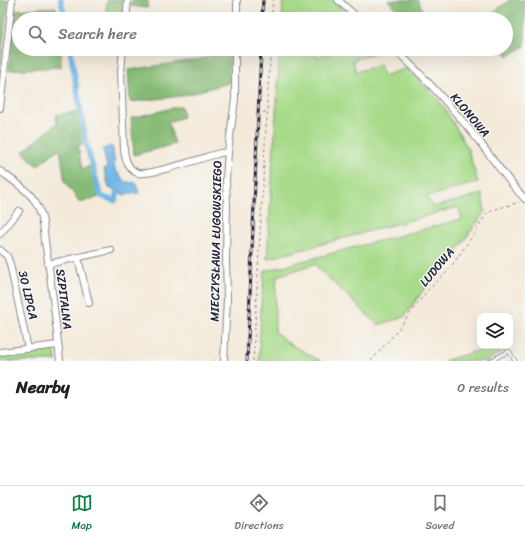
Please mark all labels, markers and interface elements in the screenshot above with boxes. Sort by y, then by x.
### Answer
search box [12,12,513,56]
text: Search here [58,21,137,47]
icon: search [26,23,48,45]
street label: KLONOWA [445,88,496,142]
street label: MIECZYSŁAWA ŁUGOWSKIEGO [204,160,228,322]
street label: LUDOWA [414,242,460,292]
street label: SZPITALNA [49,267,79,331]
street label: 30 LIPCA [12,268,44,322]
map controls [477,313,513,349]
button: layers [477,313,513,349]
text: Nearby [16,372,70,402]
text: 0 results [457,376,509,399]
tab: Map [71,492,93,535]
tab: Directions [234,492,284,535]
tab: Saved [425,492,454,535]

